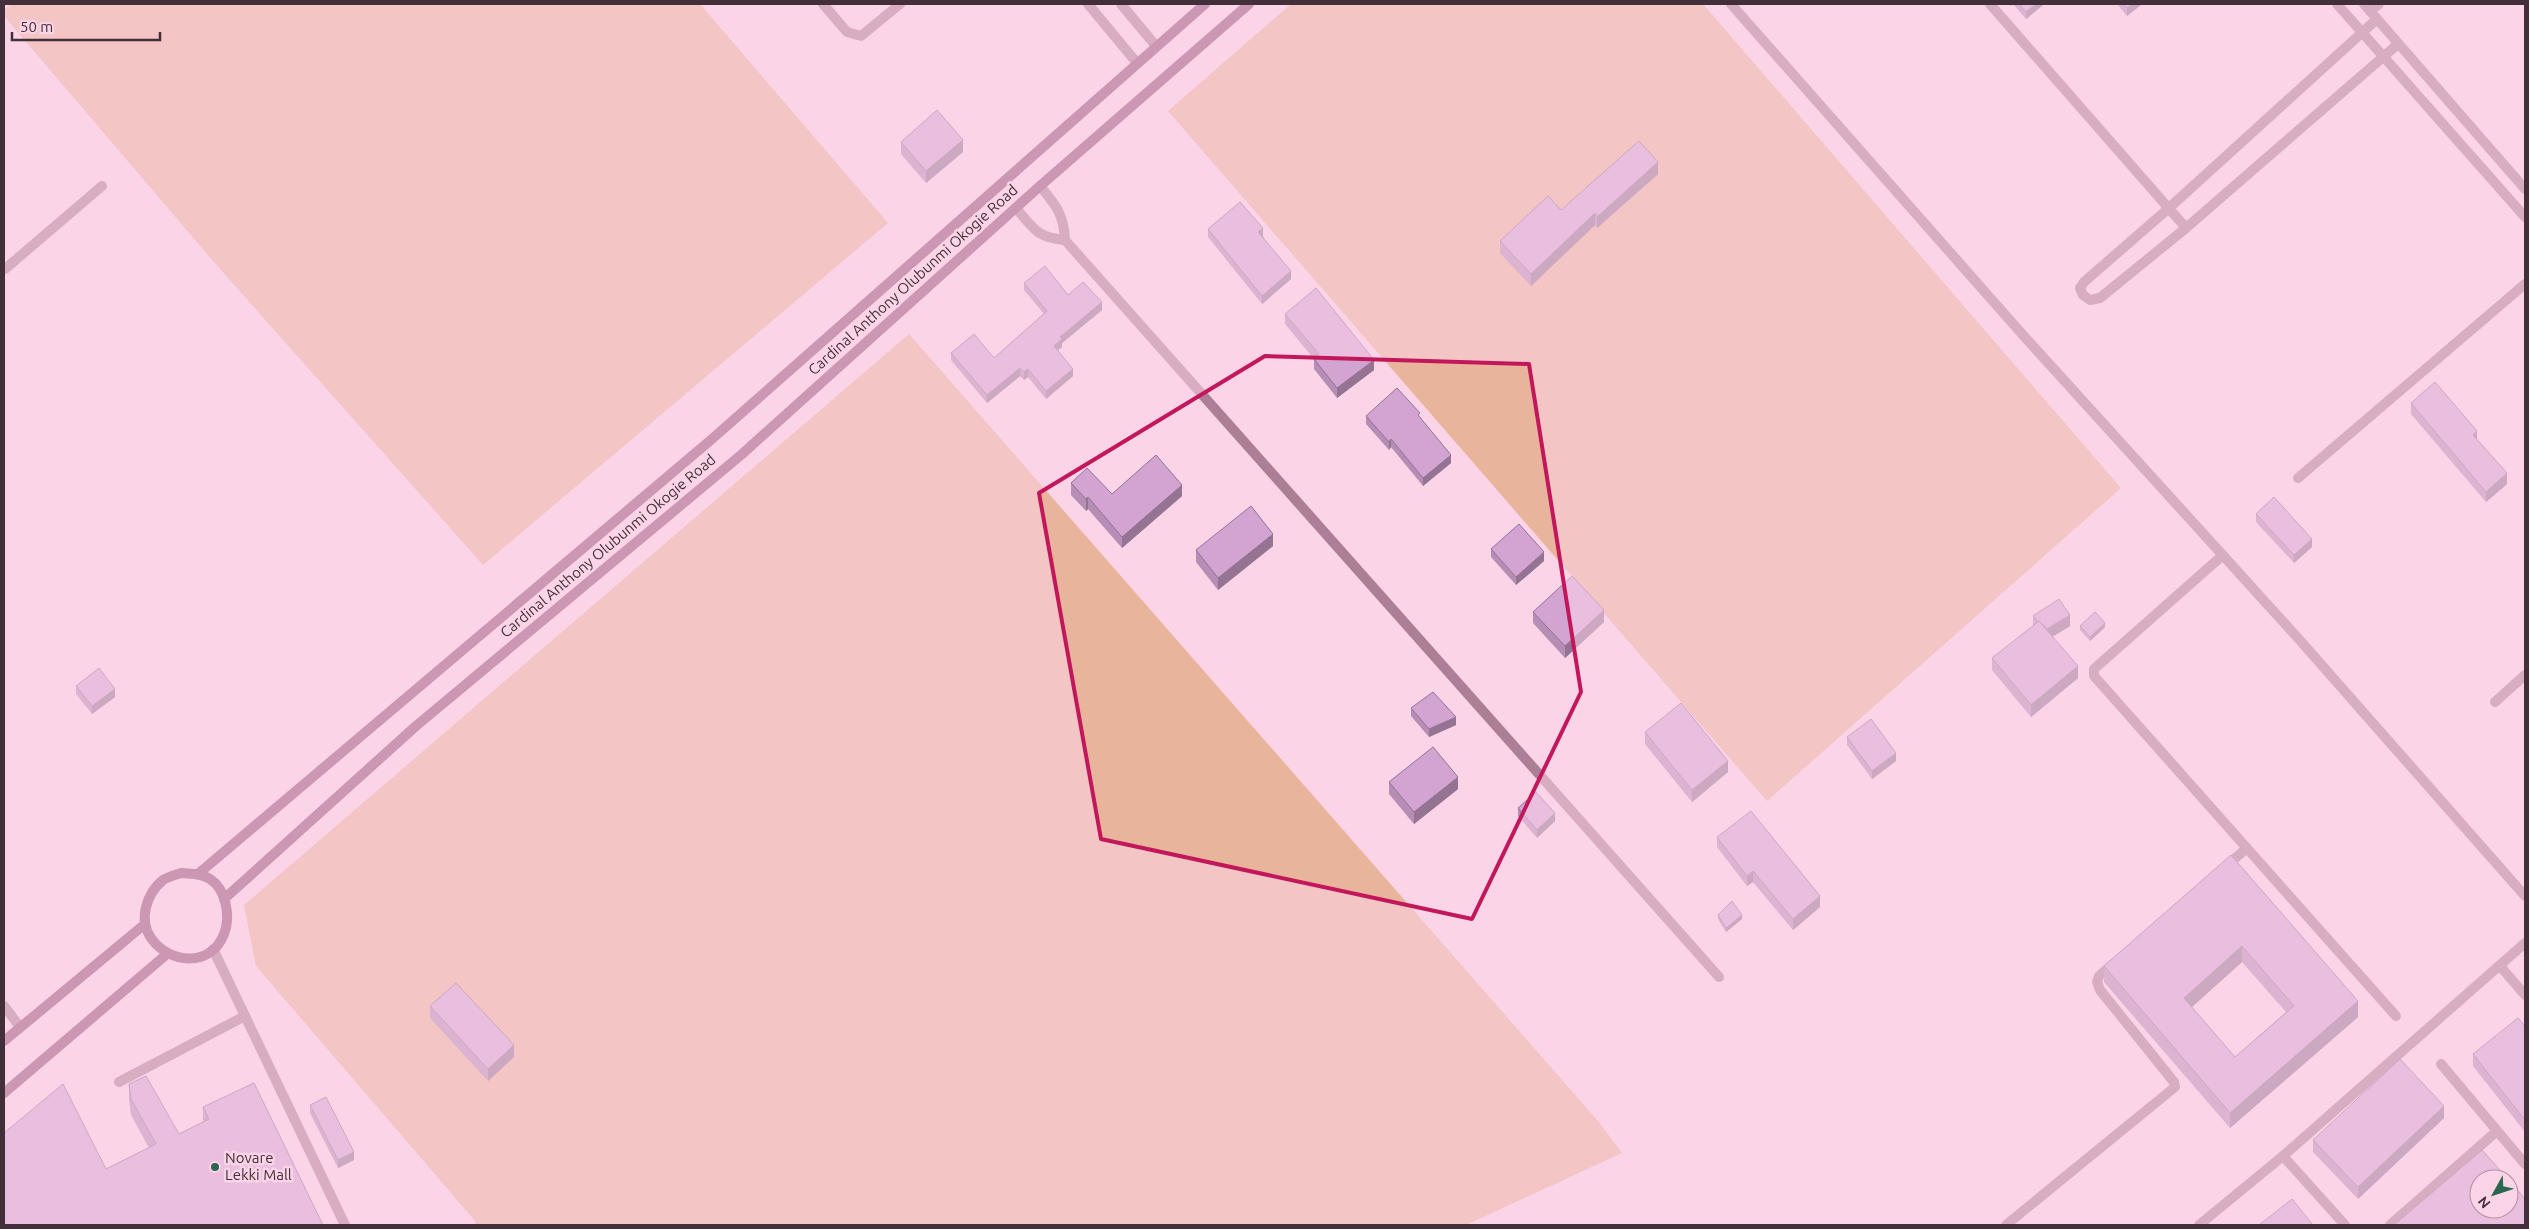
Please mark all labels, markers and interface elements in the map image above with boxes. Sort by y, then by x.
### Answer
scale bar [12,10,160,42]
text: 50 m [20,18,53,35]
street label: Cardinal Anthony Olubunmi Okogie Road [805,181,1021,378]
street label: Cardinal Anthony Olubunmi Okogie Road [497,451,719,641]
place label: Novare Lekki Mall [225,1149,292,1183]
marker: Novare Lekki Mall [209,1161,221,1173]
north arrow [2469,1169,2519,1219]
text: N [2475,1193,2494,1212]

